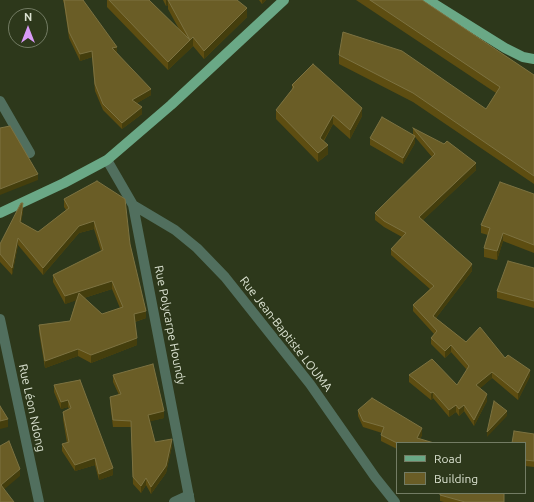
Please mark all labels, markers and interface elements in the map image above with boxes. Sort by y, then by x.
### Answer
north arrow [8,8,48,48]
text: N [24,11,32,23]
street label: Rue Polycarpe Houndy [151,264,189,386]
street label: Rue Jean-Baptiste LOUMA [237,274,335,394]
street label: Rue Léon Ndong [16,363,48,453]
legend [396,442,526,494]
text: Road [434,452,462,465]
text: Building [434,472,478,485]

